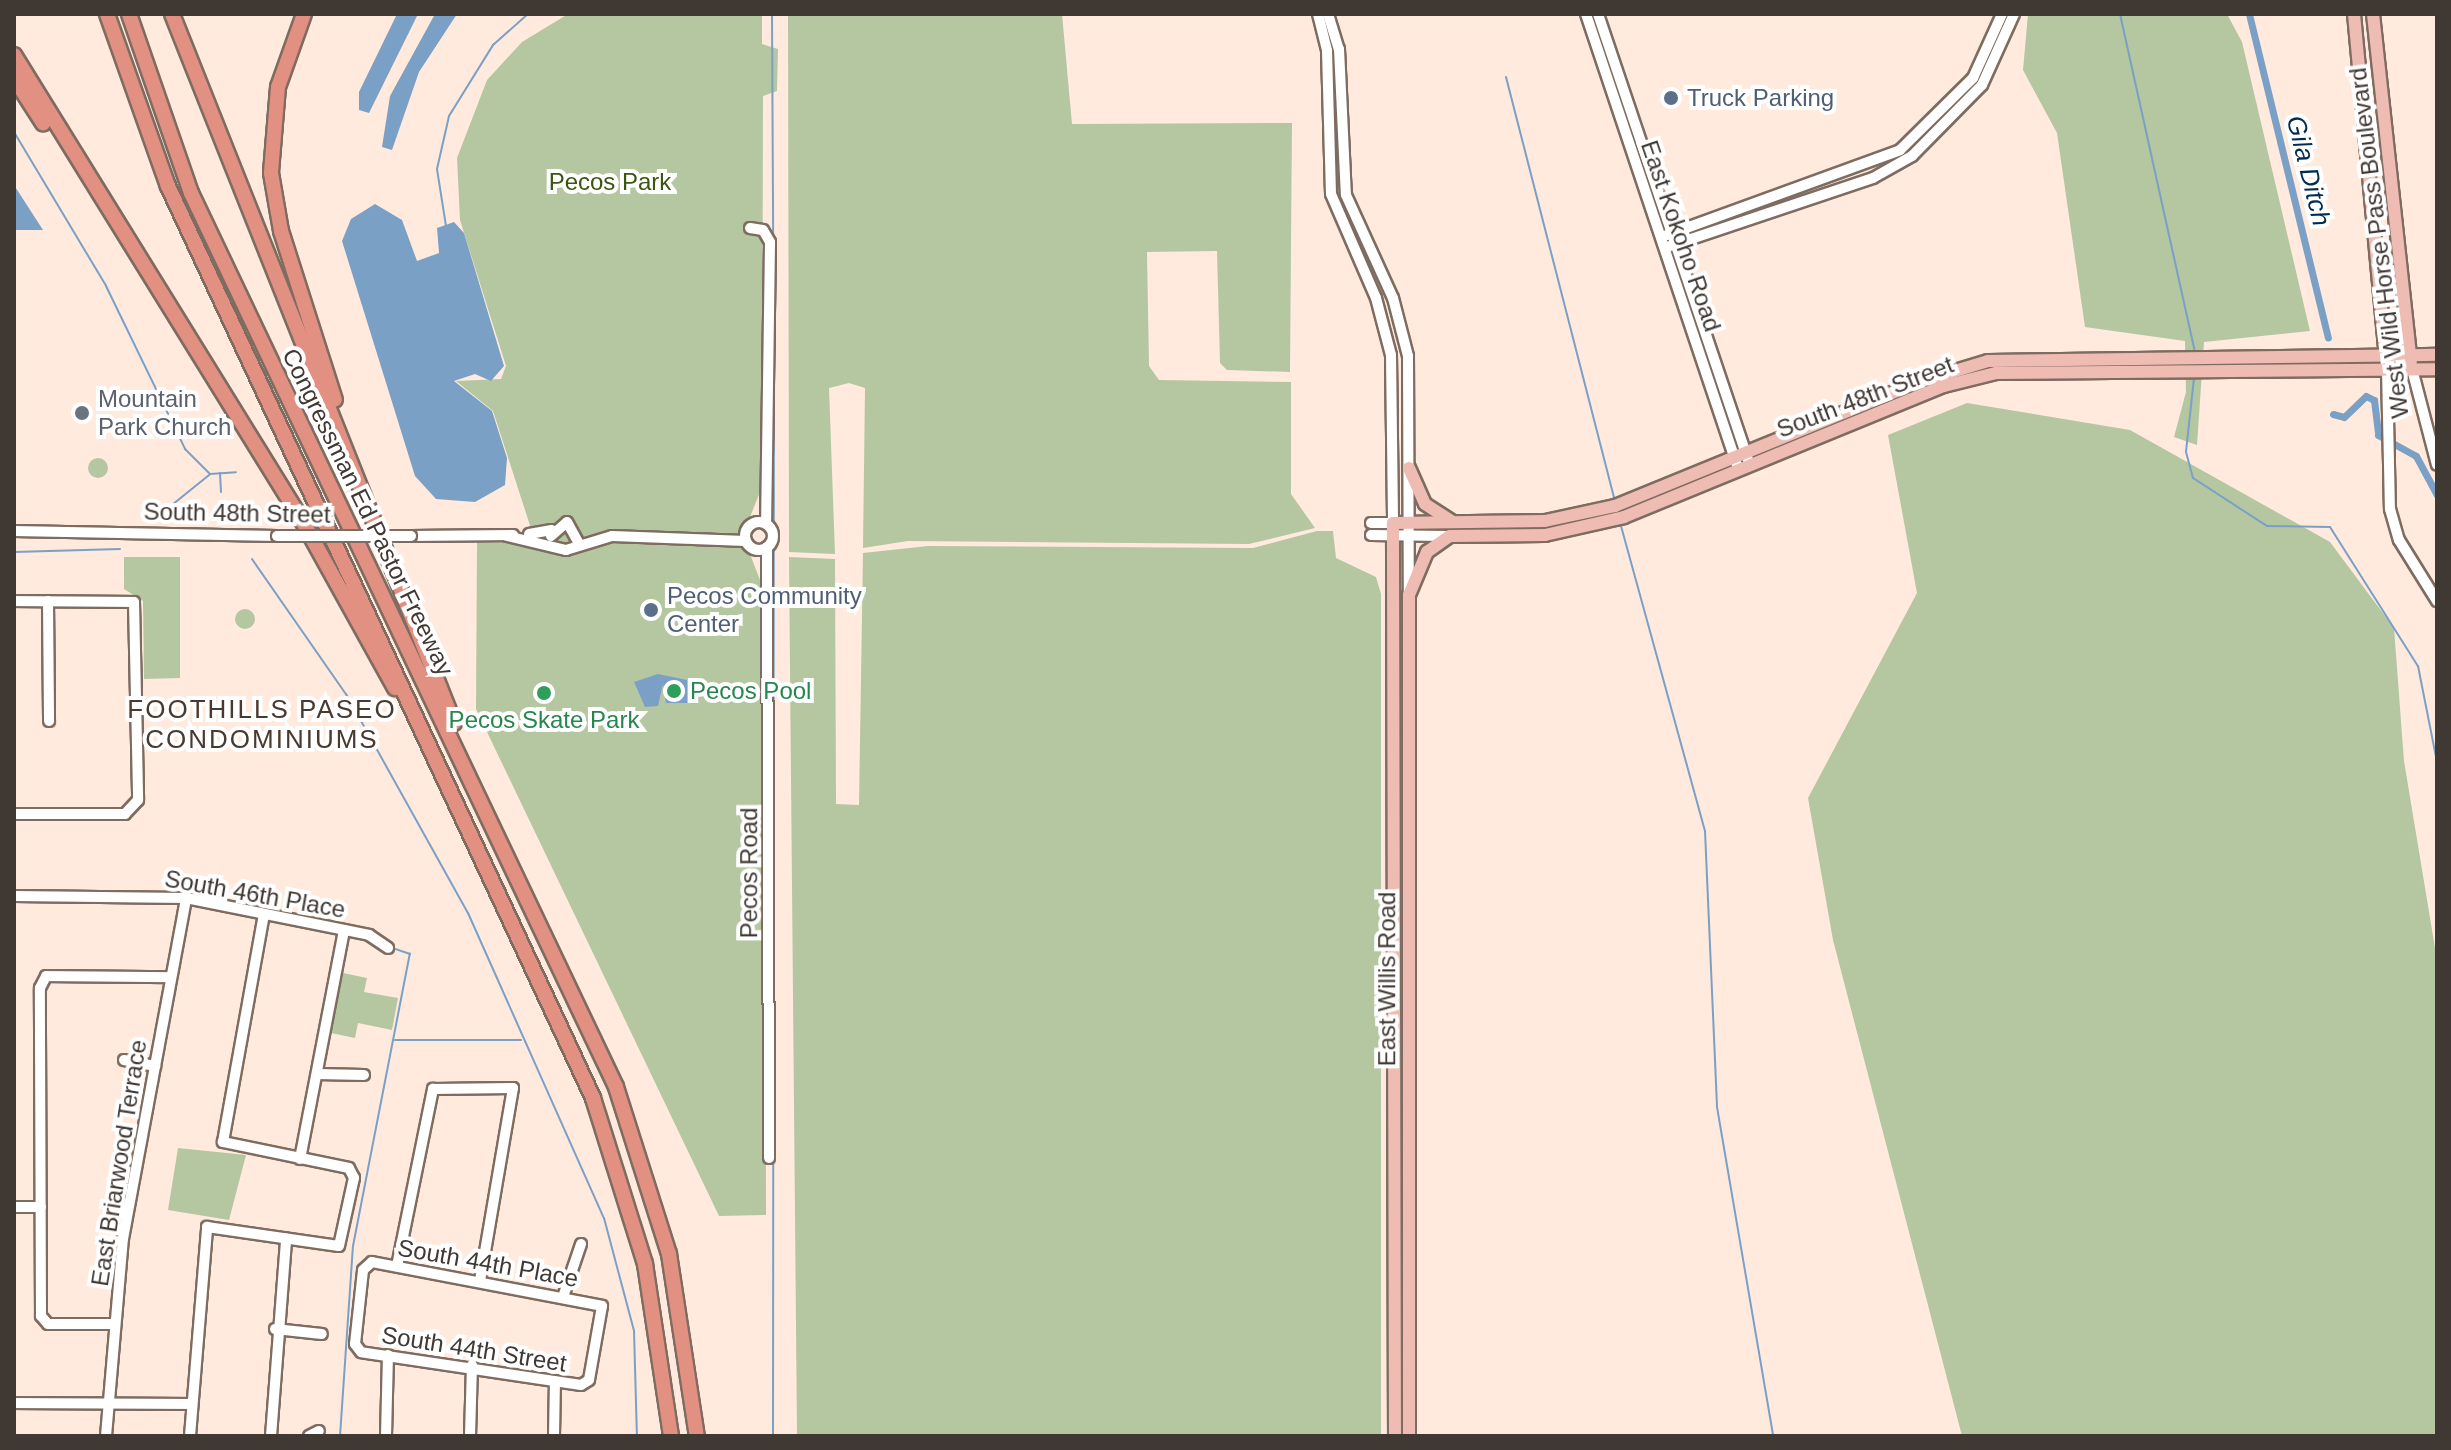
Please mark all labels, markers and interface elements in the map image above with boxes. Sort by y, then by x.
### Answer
street label: West Wild Horse Pass Boulevard [2343,66,2415,420]
place label: Truck Parking [1687,84,1834,112]
marker: Truck Parking [1662,89,1680,107]
water label: Gila Ditch [2279,113,2337,229]
street label: East Kokoho Road [1635,137,1727,335]
park label: Pecos Park [549,168,671,196]
street label: Congressman Ed Pastor Freeway [276,344,460,680]
street label: South 48th Street [1773,350,1957,444]
place label: Mountain Park Church [98,385,231,441]
marker: Mountain Park Church [73,404,91,422]
street label: South 48th Street [143,497,331,529]
place label: Pecos Community Center [667,582,862,638]
marker: Pecos Community Center [642,601,660,619]
place label: Pecos Pool [690,677,811,705]
marker: Pecos Pool [665,682,683,700]
marker: Pecos Skate Park [535,684,553,702]
district label: FOOTHILLS PASEO CONDOMINIUMS [127,694,397,756]
place label: Pecos Skate Park [449,706,639,734]
street label: Pecos Road [735,808,763,938]
street label: South 46th Place [162,864,348,924]
street label: East Willis Road [1373,892,1401,1066]
street label: East Briarwood Terrace [85,1038,153,1288]
street label: South 44th Place [395,1233,581,1293]
street label: South 44th Street [379,1320,569,1378]

